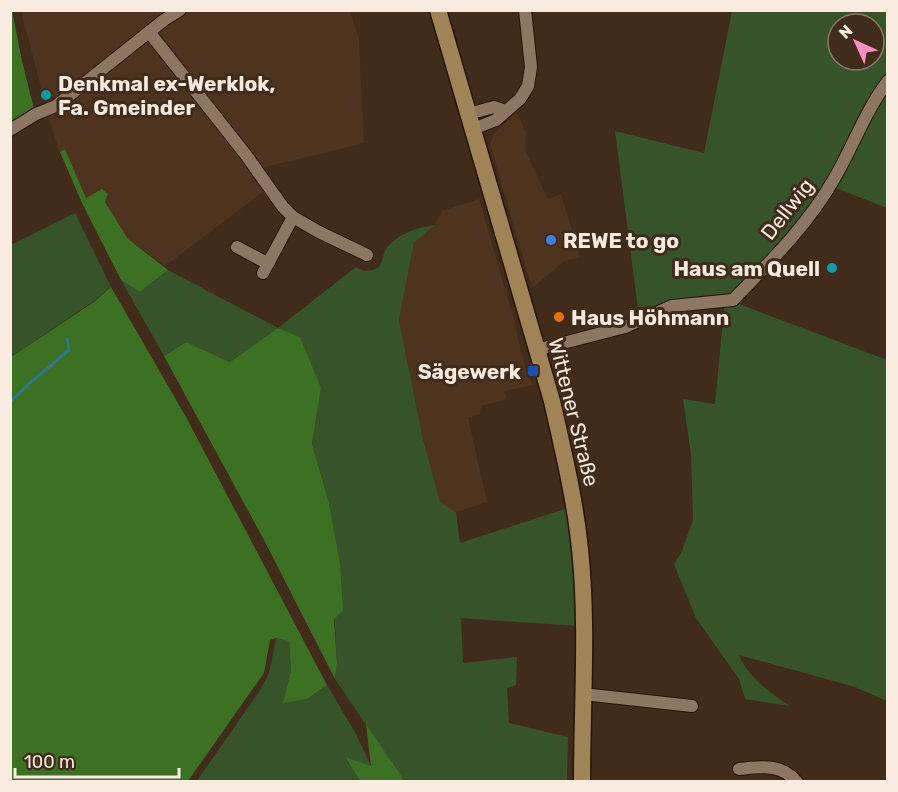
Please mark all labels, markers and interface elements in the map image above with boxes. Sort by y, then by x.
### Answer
north arrow [826,12,886,72]
text: N [835,21,857,43]
place label: Denkmal ex-Werklok, Fa. Gmeinder [58,71,275,120]
marker: Denkmal ex-Werklok, Fa. Gmeinder [39,88,53,102]
street label: Dellwig [755,173,819,245]
place label: REWE to go [563,228,679,253]
marker: REWE to go [544,233,558,247]
place label: Haus am Quell [673,256,820,281]
marker: Haus am Quell [825,261,839,275]
place label: Haus Höhmann [571,305,729,330]
marker: Haus Höhmann [552,310,566,324]
street label: Wittener Straße [543,335,605,489]
place label: Sägewerk [418,359,522,384]
marker: Sägewerk [526,364,540,378]
scale bar [15,741,178,779]
text: 100 m [24,751,75,773]

